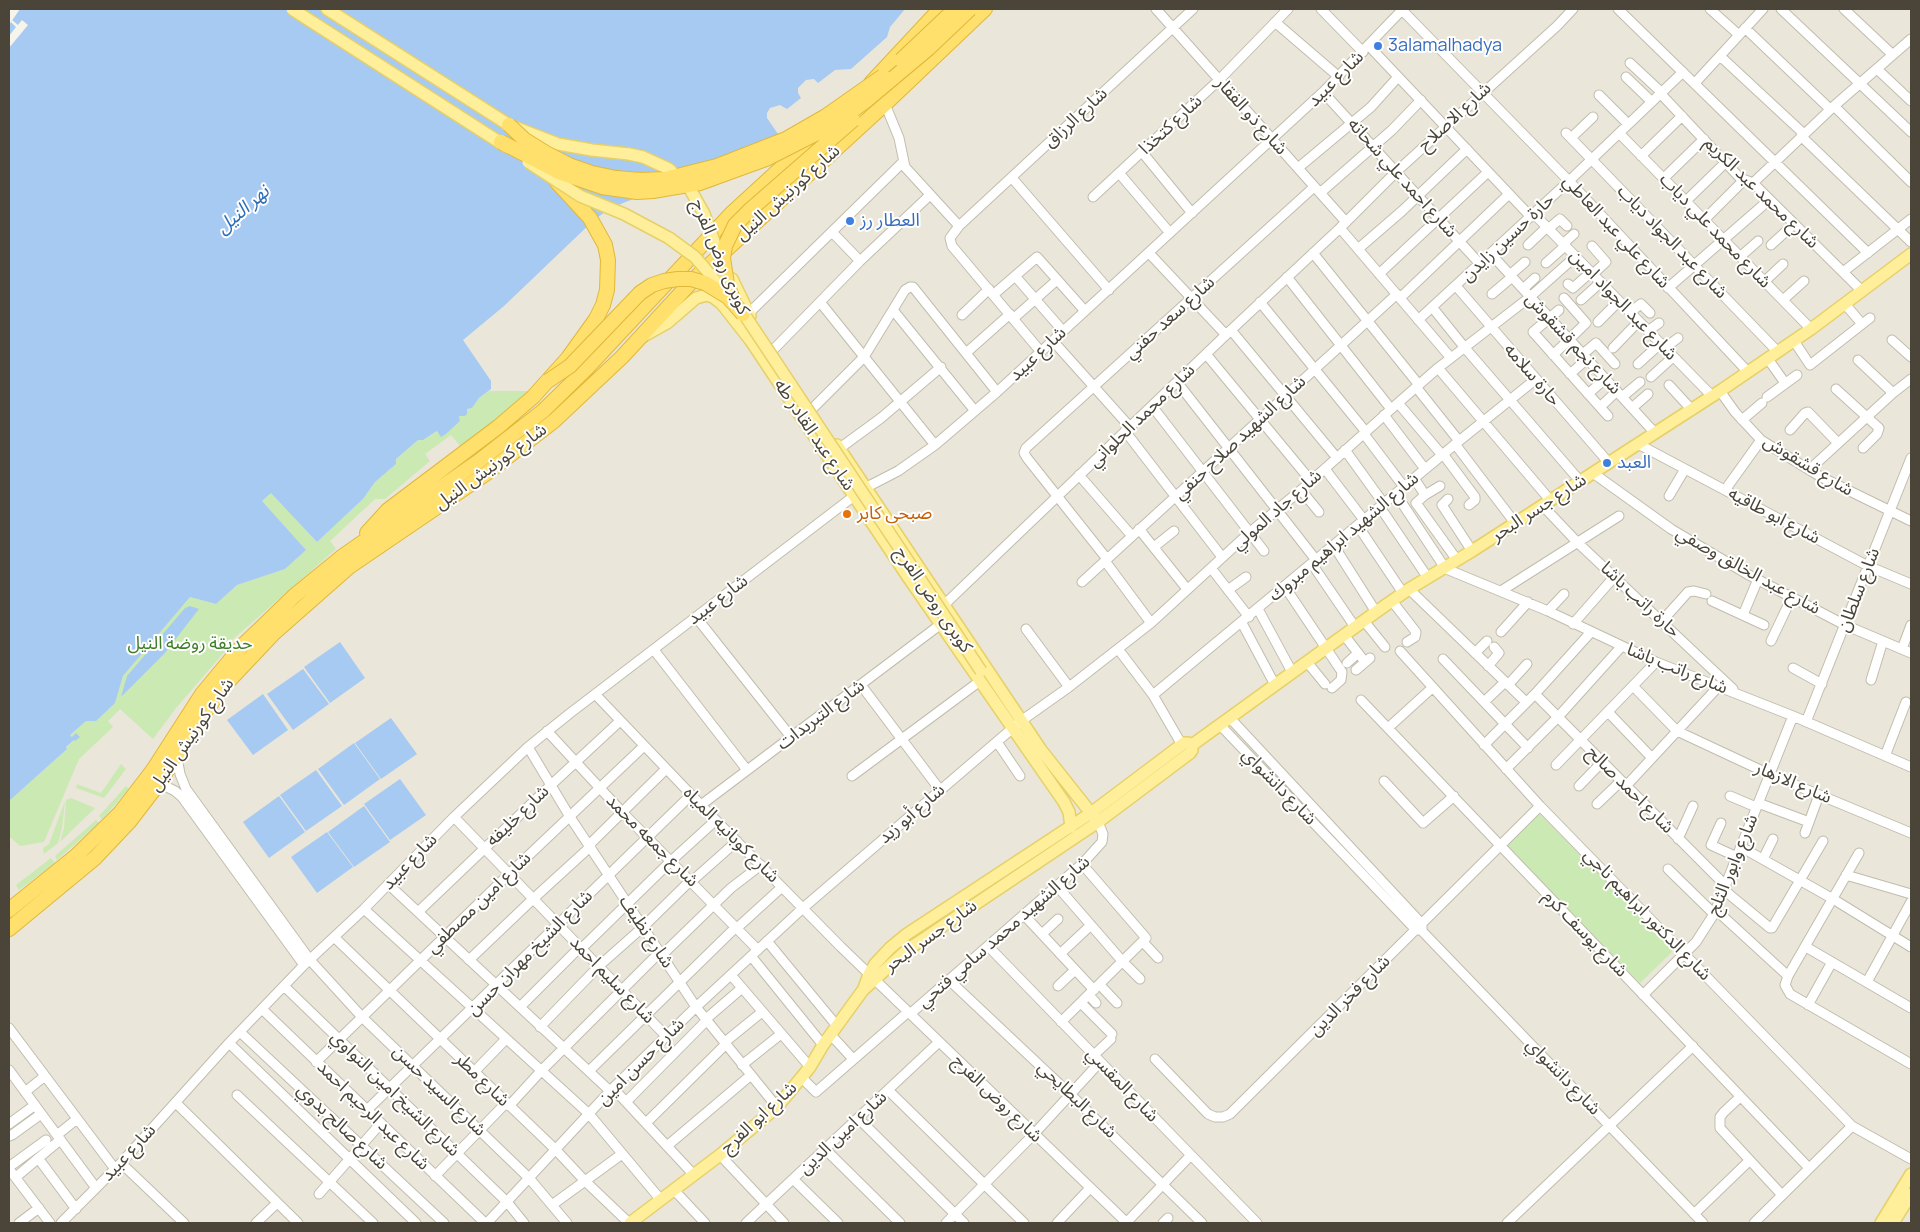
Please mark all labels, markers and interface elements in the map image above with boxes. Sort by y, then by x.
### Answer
place label: 3alamalhadya [1388,35,1502,57]
marker: 3alamalhadya [1372,40,1384,52]
street label: شارع عبيد [1304,47,1368,111]
street label: شارع ذو الفقار [1210,73,1292,159]
street label: شارع الاصلاح [1414,78,1496,156]
street label: شارع الرزاق [1040,83,1112,153]
street label: شارع كتخذا [1135,90,1207,160]
street label: شارع احمد علي شحاته [1343,114,1461,242]
street label: شارع محمد عبد الكريم [1699,133,1823,253]
street label: شارع كورنيش النيل [731,140,845,246]
street label: شارع محمد علي دياب [1655,169,1775,293]
street label: شارع علي عبد العاطي [1558,171,1674,293]
water label: نهر النيل [212,181,274,239]
street label: شارع عبد الجواد دياب [1612,181,1732,303]
street label: حارة حسين زايدن [1457,189,1559,287]
street label: كوبرى روض الفرج [686,196,754,318]
place label: العطار رز [860,210,920,232]
marker: العطار رز [844,215,856,227]
street label: شارع عبد الجواد امين [1564,245,1682,365]
street label: شارع سعد حفني [1120,272,1220,364]
street label: شارع نجم قشقوش [1520,289,1626,399]
street label: شارع عبيد [1005,322,1071,386]
street label: حارة سلامه [1499,339,1565,411]
street label: شارع محمد الحلواني [1084,360,1200,472]
street label: شارع الشهيد صلاح حنفي [1169,371,1311,505]
street label: شارع عبد القادر طه [769,375,859,495]
street label: شارع كورنيش النيل [431,419,551,515]
street label: شارع قشقوش [1759,431,1857,501]
place label: العبد [1617,452,1651,474]
marker: العبد [1601,457,1613,469]
street label: شارع جاد المولي [1227,465,1327,555]
street label: شارع الشهيد ابراهيم مبروك [1264,468,1424,606]
street label: شارع جسر البحر [1487,469,1591,547]
street label: شارع ابو طاقيه [1724,483,1824,549]
place label: صبحى كابر [857,503,932,525]
marker: صبحى كابر [841,508,853,520]
street label: شارع عبد الخالق وصفي [1672,522,1824,620]
street label: كوبرى روض الفرج [890,543,976,657]
street label: شارع سلطان [1833,545,1885,635]
street label: حارة راتب باشا [1596,558,1684,642]
street label: شارع عبيد [683,570,753,630]
park label: حديقة روضة النيل [127,633,253,655]
street label: شارع راتب باشا [1623,639,1731,699]
street label: شارع كورنيش النيل [145,674,239,796]
street label: شارع التبريدات [773,675,869,755]
street label: شارع احمد صالح [1582,742,1678,838]
street label: شارع دانشواي [1237,744,1321,830]
street label: شارع الازهار [1751,757,1835,809]
street label: شارع أبو زيد [874,779,950,849]
street label: شارع خليفه [482,781,554,851]
street label: شارع كوبانيه المياه [678,782,784,888]
street label: شارع جمعه محمد [601,790,703,892]
street label: شارع وابور الثلج [1703,811,1763,919]
street label: شارع عبيد [378,829,442,895]
street label: شارع الدكتور ابراهيم ناجي [1579,845,1715,985]
street label: شارع امين مصطفي [422,848,536,958]
street label: شارع الشهيد محمد سامي فتحي [913,851,1095,1013]
street label: شارع الشيخ مهران حسن [462,885,598,1021]
street label: شارع يوسف كرم [1538,886,1632,982]
street label: شارع نظيف [614,892,678,972]
street label: شارع جسر البحر [881,895,981,977]
street label: شارع سليم احمد [565,932,659,1028]
street label: شارع فخر الدين [1305,951,1395,1041]
street label: شارع حسن امين [593,1014,689,1110]
street label: شارع الشيخ امين النواوي [326,1027,464,1161]
street label: شارع دانشواي [1521,1034,1605,1120]
street label: شارع السيد حسن [388,1041,490,1141]
street label: شارع المقسي [1081,1043,1163,1127]
street label: شارع مطر [450,1049,514,1111]
street label: شارع روض الفرج [947,1051,1047,1147]
street label: شارع عبد الرحيم احمد [312,1057,434,1175]
street label: شارع البطايحي [1033,1057,1121,1143]
street label: شارع ابو الفرج [716,1077,802,1159]
street label: شارع صالح بدوي [292,1079,392,1175]
street label: شارع امين الدين [794,1087,892,1179]
street label: شارع عبيد [97,1120,161,1186]

